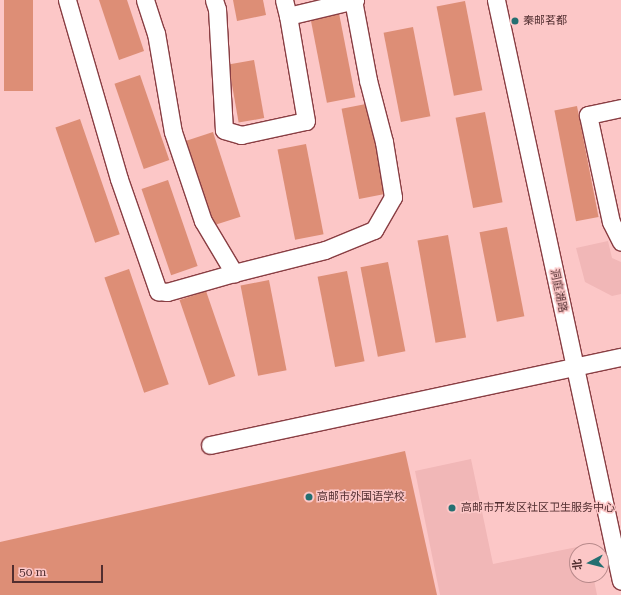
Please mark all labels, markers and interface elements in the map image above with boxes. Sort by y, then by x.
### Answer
place label: 秦邮茗都 [523,14,567,28]
marker: 秦邮茗都 [510,16,520,26]
street label: 洞庭湖路 [547,268,569,314]
place label: 高邮市外国语学校 [317,490,405,504]
marker: 高邮市外国语学校 [304,492,314,502]
place label: 高邮市开发区社区卫生服务中心 [461,501,615,515]
marker: 高邮市开发区社区卫生服务中心 [446,502,458,514]
north arrow [569,543,609,583]
scale bar [14,557,105,583]
text: 北 [570,558,585,571]
text: 50 m [19,565,46,579]

